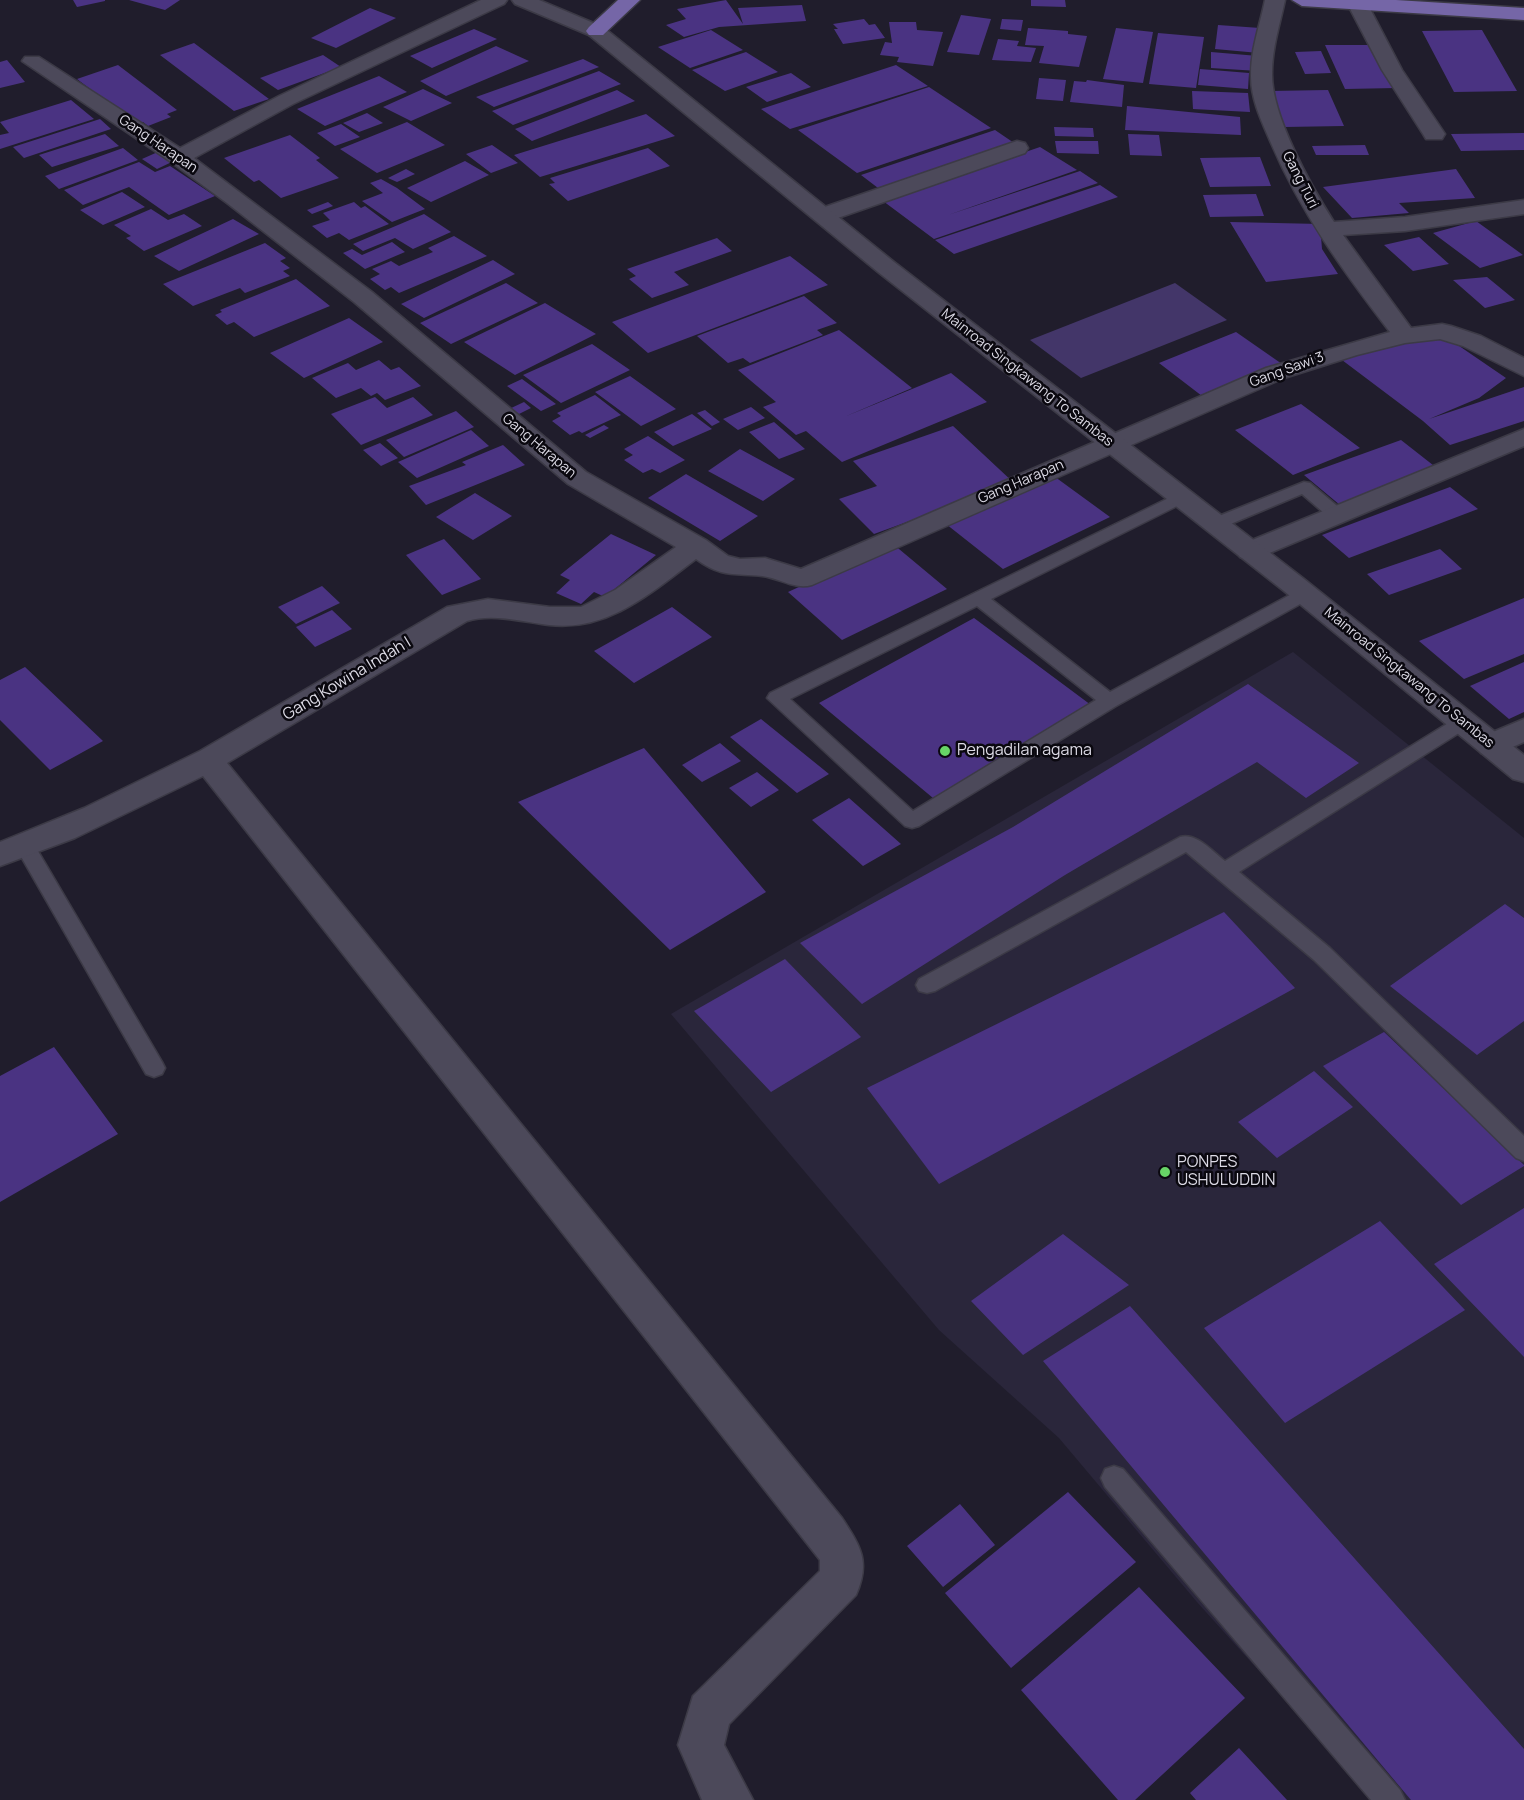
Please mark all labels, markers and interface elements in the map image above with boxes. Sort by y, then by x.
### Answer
street label: Gang Harapan [115,111,201,177]
street label: Gang Turi [1279,149,1321,211]
street label: Mainroad Singkawang To Sambas [938,306,1116,450]
street label: Gang Sawi 3 [1248,349,1326,391]
street label: Gang Harapan [499,410,579,482]
street label: Gang Harapan [976,456,1066,508]
street label: Mainroad Singkawang To Sambas [1321,604,1497,752]
street label: Gang Kowina Indah I [280,633,414,725]
place label: Pengadilan agama [957,741,1092,761]
marker: Pengadilan agama [938,744,952,758]
place label: PONPES USHULUDDIN [1177,1153,1275,1191]
marker: PONPES USHULUDDIN [1158,1165,1172,1179]

